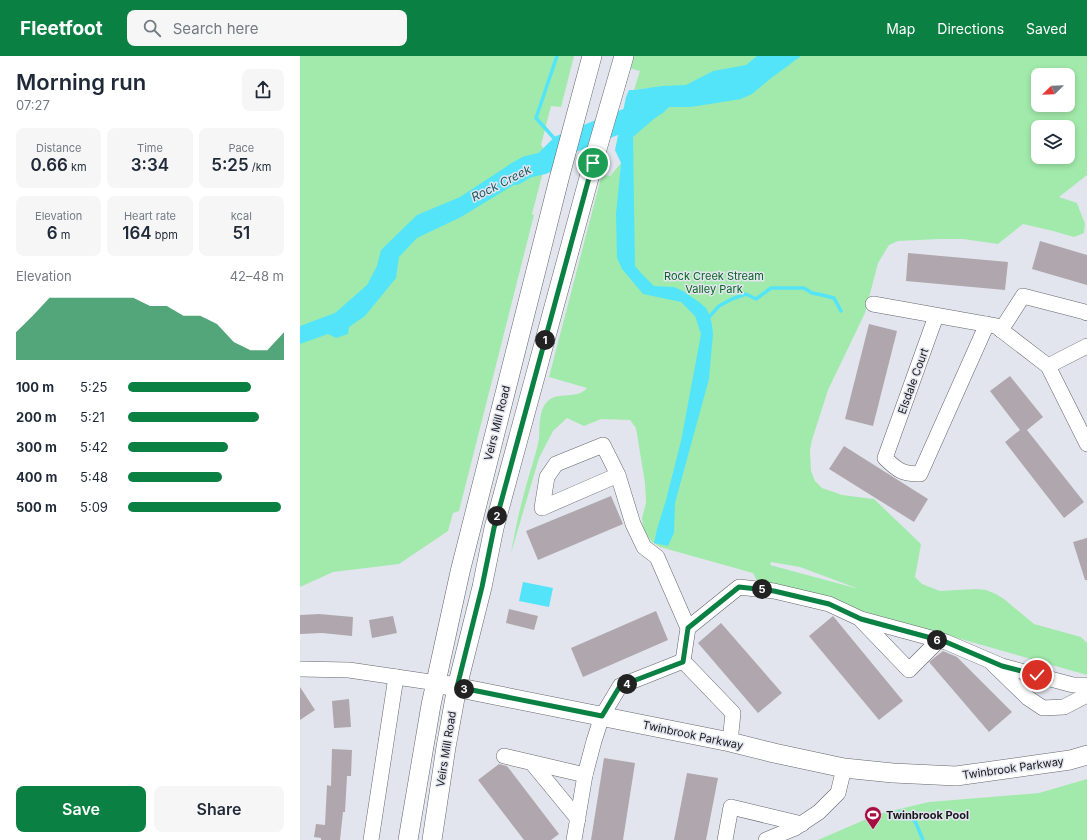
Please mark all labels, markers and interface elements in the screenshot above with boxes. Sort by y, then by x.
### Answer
search box [127,10,407,46]
text: Fleetfoot [20,17,103,40]
icon: search [141,17,163,39]
text: Search here [173,19,258,38]
text: Map [886,20,915,37]
text: Directions [937,20,1004,37]
text: Saved [1026,20,1067,37]
north arrow [1031,68,1075,112]
map controls [1031,68,1075,164]
text: Morning run [16,69,146,95]
button: share [242,69,284,111]
text: 07:27 [16,97,50,113]
button: layers [1031,120,1075,164]
text: Distance [36,141,81,155]
text: Time [137,141,163,155]
text: Pace [228,141,254,155]
pin [576,146,610,180]
icon: arrive [582,152,604,174]
text: 0.66 [31,155,68,175]
text: 3:34 [131,155,169,175]
text: 5:25 [211,155,249,175]
text: km [68,160,87,174]
text: /km [249,160,271,174]
water label: Rock Creek [469,161,534,204]
text: Elevation [35,209,82,223]
text: Heart rate [124,209,176,223]
text: kcal [231,209,252,223]
text: 6 [47,223,58,243]
text: 164 [122,223,152,243]
text: 51 [232,223,250,243]
text: m [58,228,70,242]
text: bpm [152,228,178,242]
text: Elevation [16,268,72,284]
text: 42–48 m [230,268,284,284]
park label: Rock Creek Stream Valley Park [664,269,764,296]
pin: 1 [535,330,555,350]
text: 1 [543,333,547,347]
street label: Elsdale Court [895,346,932,416]
text: 100 m [16,379,54,395]
text: 5:25 [80,379,107,395]
street label: Veirs Mill Road [481,384,513,462]
text: 200 m [16,409,57,425]
text: 5:21 [80,409,105,425]
text: 300 m [16,439,57,455]
text: 5:42 [80,439,108,455]
text: 400 m [16,469,57,485]
text: 5:48 [80,469,108,485]
text: 500 m [16,499,57,515]
text: 5:09 [80,499,108,515]
pin: 2 [487,506,507,526]
text: 2 [494,509,500,523]
pin: 5 [752,579,772,599]
text: 5 [758,582,766,596]
pin: 6 [927,630,947,650]
text: 6 [933,633,941,647]
pin [1020,658,1054,692]
icon: check [1026,664,1048,686]
pin: 4 [617,674,637,694]
text: 4 [623,677,631,691]
pin: 3 [454,679,474,699]
text: 3 [460,682,468,696]
street label: Veirs Mill Road [433,710,459,788]
street label: Twinbrook Parkway [641,718,745,752]
street label: Twinbrook Parkway [961,754,1065,782]
button: Save [16,786,146,832]
button: Share [154,786,284,832]
sports icon: Twinbrook Pool [863,805,883,830]
place label: Twinbrook Pool [886,808,969,822]

